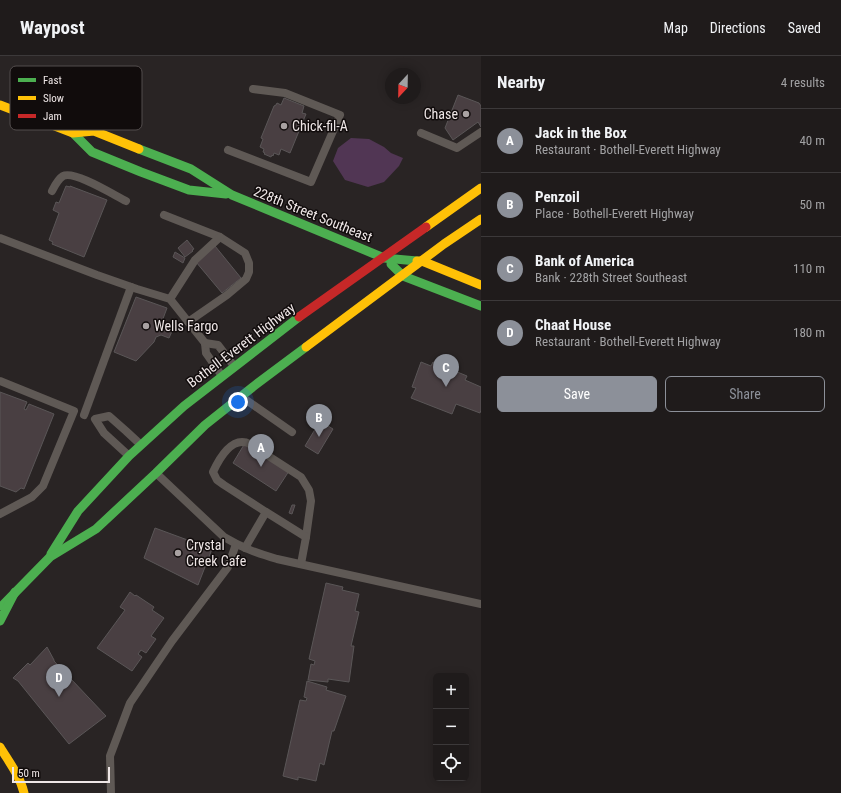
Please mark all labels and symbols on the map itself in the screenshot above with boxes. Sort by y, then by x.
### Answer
legend [10,66,142,130]
north arrow [385,68,421,104]
text: Fast [43,74,62,87]
text: Slow [43,92,64,105]
place label: Chase [424,106,458,122]
marker: Chase [461,109,471,119]
text: Jam [43,110,62,123]
place label: Chick-fil-A [292,118,348,134]
marker: Chick-fil-A [279,121,289,131]
street label: 228th Street Southeast [251,183,375,245]
street label: Bothell-Everett Highway [184,299,298,391]
place label: Wells Fargo [154,318,218,334]
marker: Wells Fargo [141,321,151,331]
pin: C [433,354,459,387]
your location [228,392,248,412]
pin: B [306,404,332,437]
pin: A [248,434,274,467]
place label: Crystal Creek Cafe [186,537,247,569]
marker: Crystal Creek Cafe [173,548,183,558]
pin: D [46,664,72,697]
scale bar [12,765,110,784]

